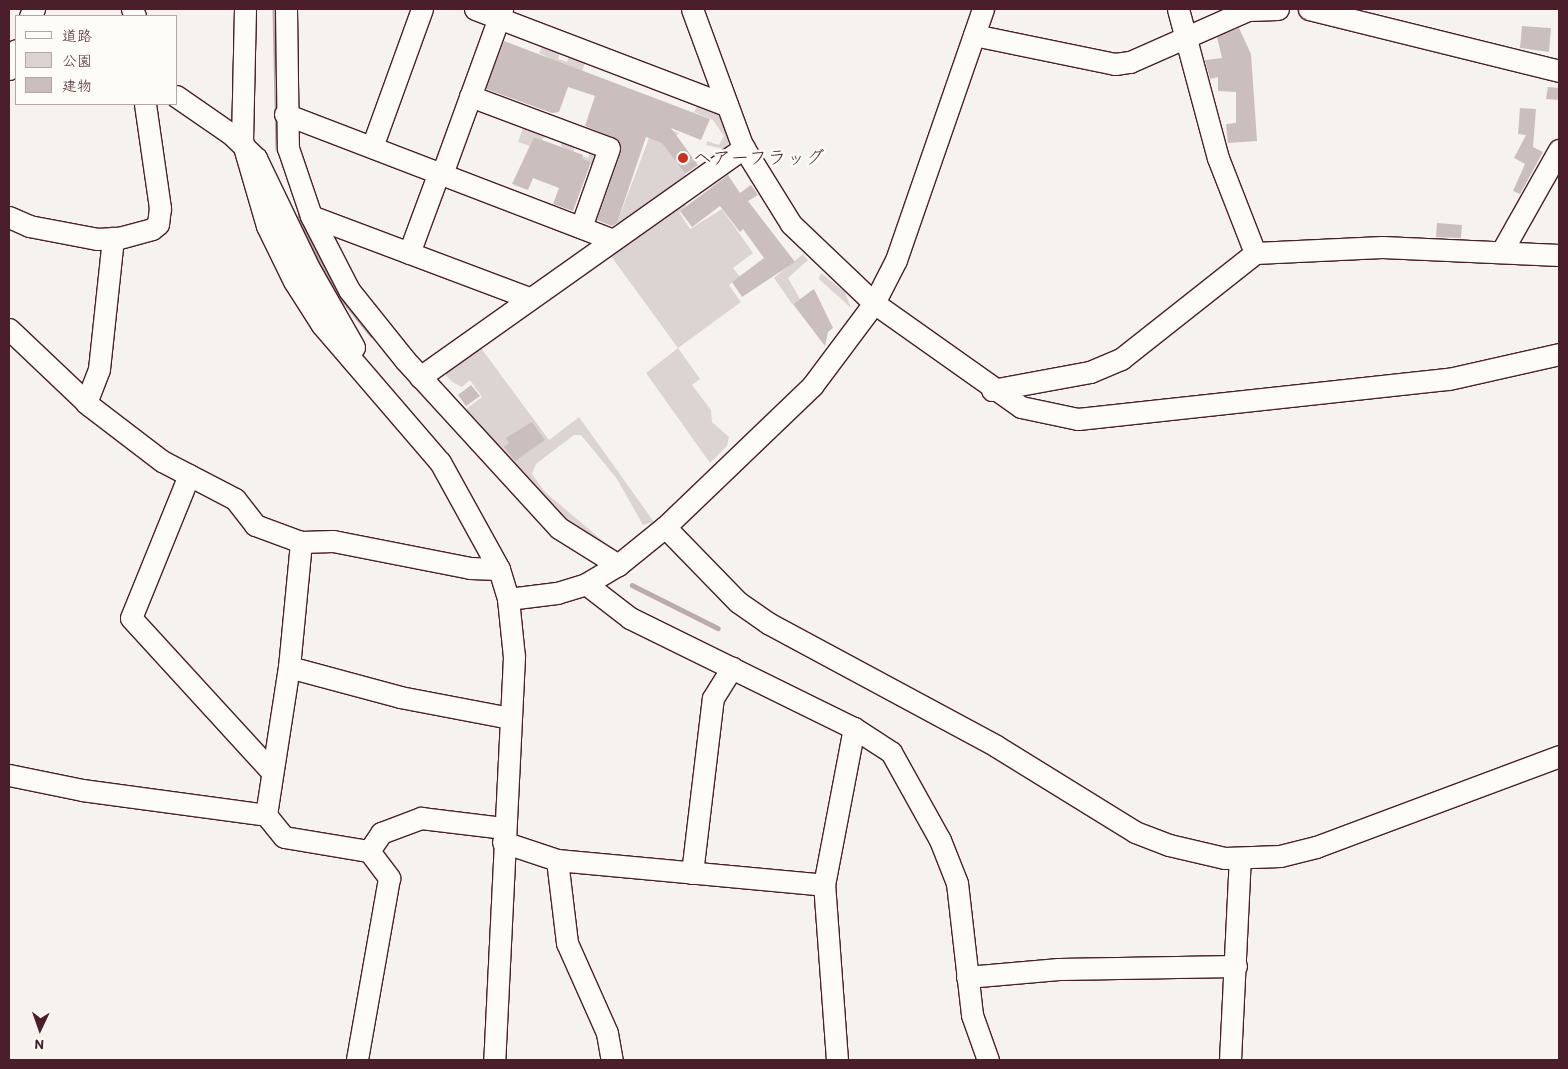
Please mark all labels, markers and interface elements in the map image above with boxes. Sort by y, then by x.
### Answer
legend [15,15,178,105]
text: 道路 [62,27,92,45]
text: 公園 [62,52,92,70]
text: 建物 [62,77,92,95]
place label: ヘアーフラッグ [693,147,825,169]
marker: ヘアーフラッグ [677,152,689,164]
north arrow [15,1004,65,1054]
text: N [34,1036,44,1053]

